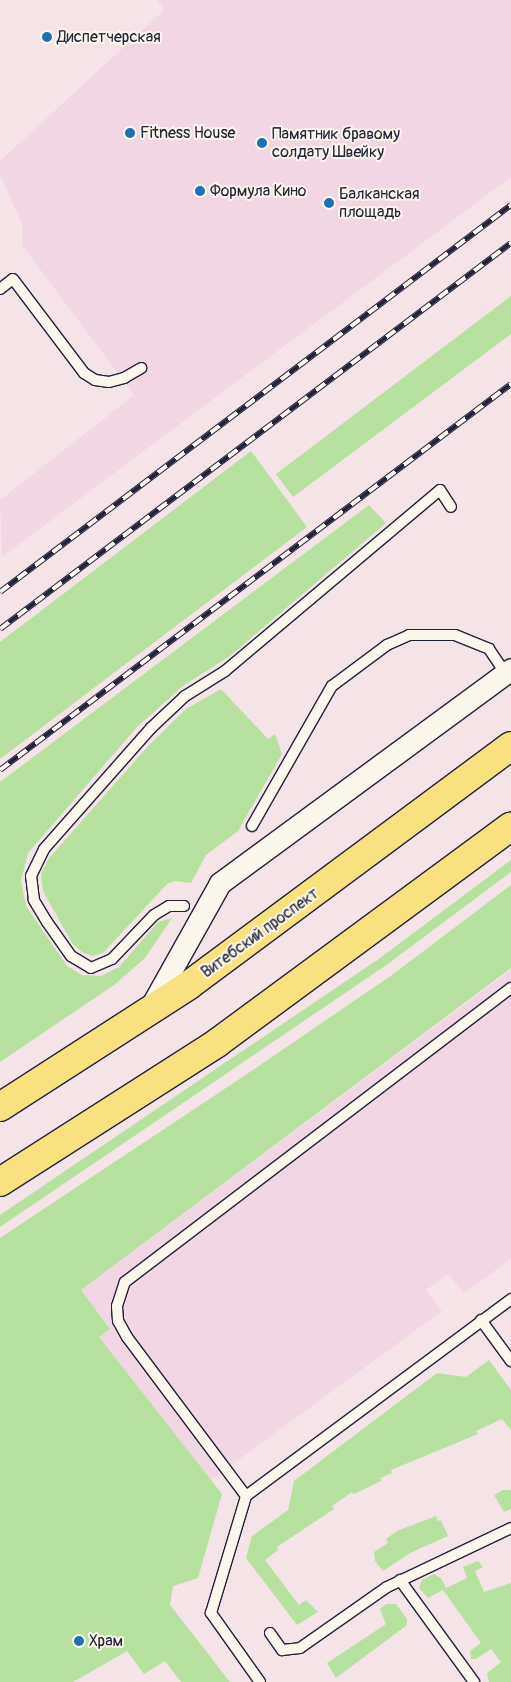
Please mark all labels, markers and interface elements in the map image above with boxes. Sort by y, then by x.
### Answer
place label: Диспетчерская [57,27,161,47]
marker: Диспетчерская [41,31,53,43]
place label: Fitness House [140,123,235,143]
place label: Памятник бравому солдату Швейку [272,124,400,162]
marker: Fitness House [124,127,136,139]
marker: Памятник бравому солдату Швейку [256,137,268,149]
place label: Формула Кино [210,181,306,201]
place label: Балканская площадь [339,184,419,222]
marker: Формула Кино [194,185,206,197]
marker: Балканская площадь [323,197,335,209]
street label: Витебский проспект [197,884,323,982]
place label: Храм [89,1631,123,1651]
marker: Храм [73,1635,85,1647]

